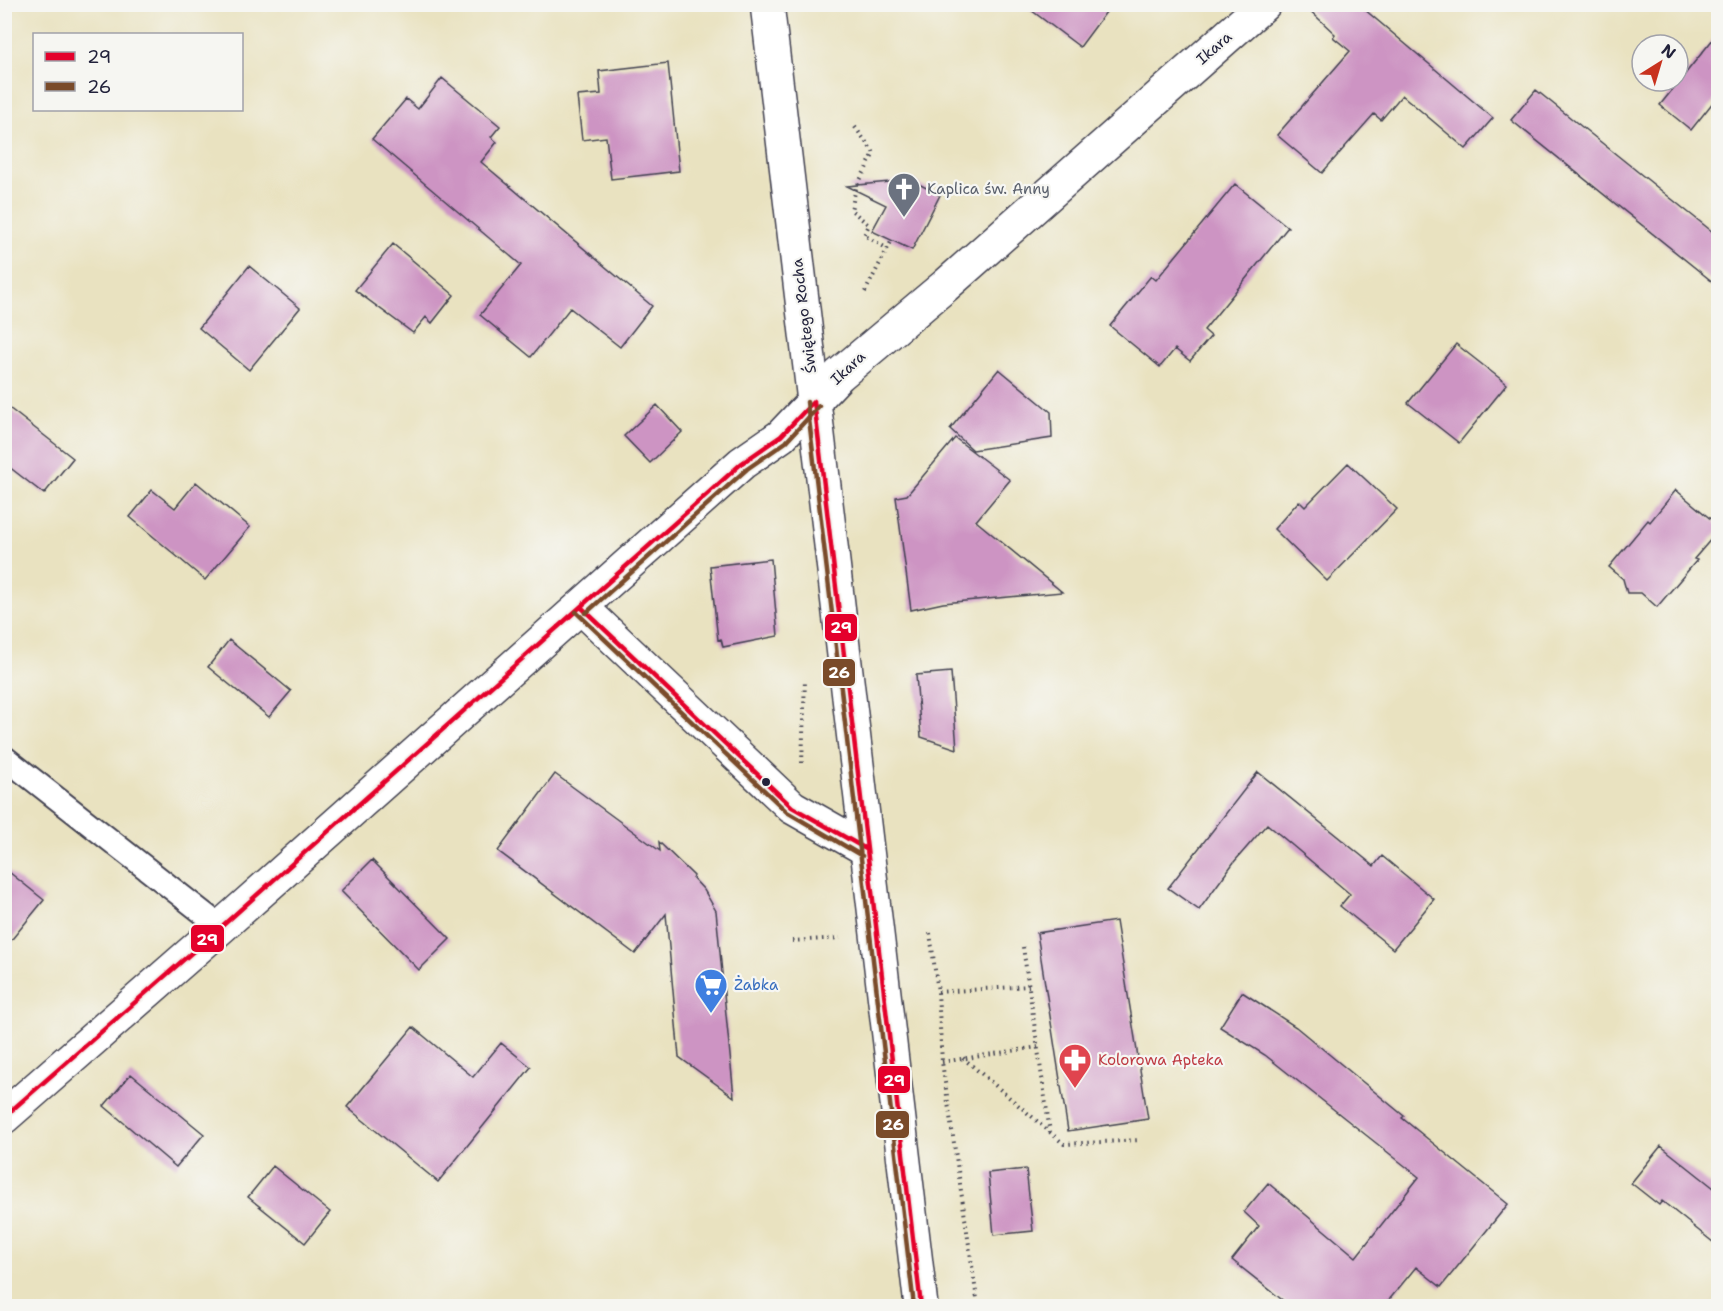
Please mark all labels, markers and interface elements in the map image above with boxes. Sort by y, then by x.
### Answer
street label: Ikara [1192,27,1236,69]
legend [33,33,243,111]
north arrow [1630,33,1690,93]
text: N [1657,39,1680,64]
text: 29 [87,45,111,69]
text: 26 [87,75,111,99]
church icon: Kaplica św. Anny [886,171,922,218]
place label: Kaplica św. Anny [927,179,1050,199]
street label: Świętego Rocha [786,257,821,375]
street label: Ikara [826,346,870,389]
line badge: 29 [824,613,858,642]
text: 29 [830,617,852,638]
line badge: 26 [822,658,856,687]
text: 26 [828,662,850,683]
unlabelled marker [760,776,772,788]
line badge: 29 [190,924,225,953]
text: 29 [196,929,218,950]
supermarket icon: Żabka [693,967,729,1014]
place label: Żabka [734,975,779,995]
pharmacy icon: Kolorowa Apteka [1057,1042,1093,1089]
place label: Kolorowa Apteka [1098,1050,1224,1070]
line badge: 29 [877,1065,911,1094]
text: 29 [883,1070,905,1091]
line badge: 26 [875,1110,910,1139]
text: 26 [882,1114,904,1135]

